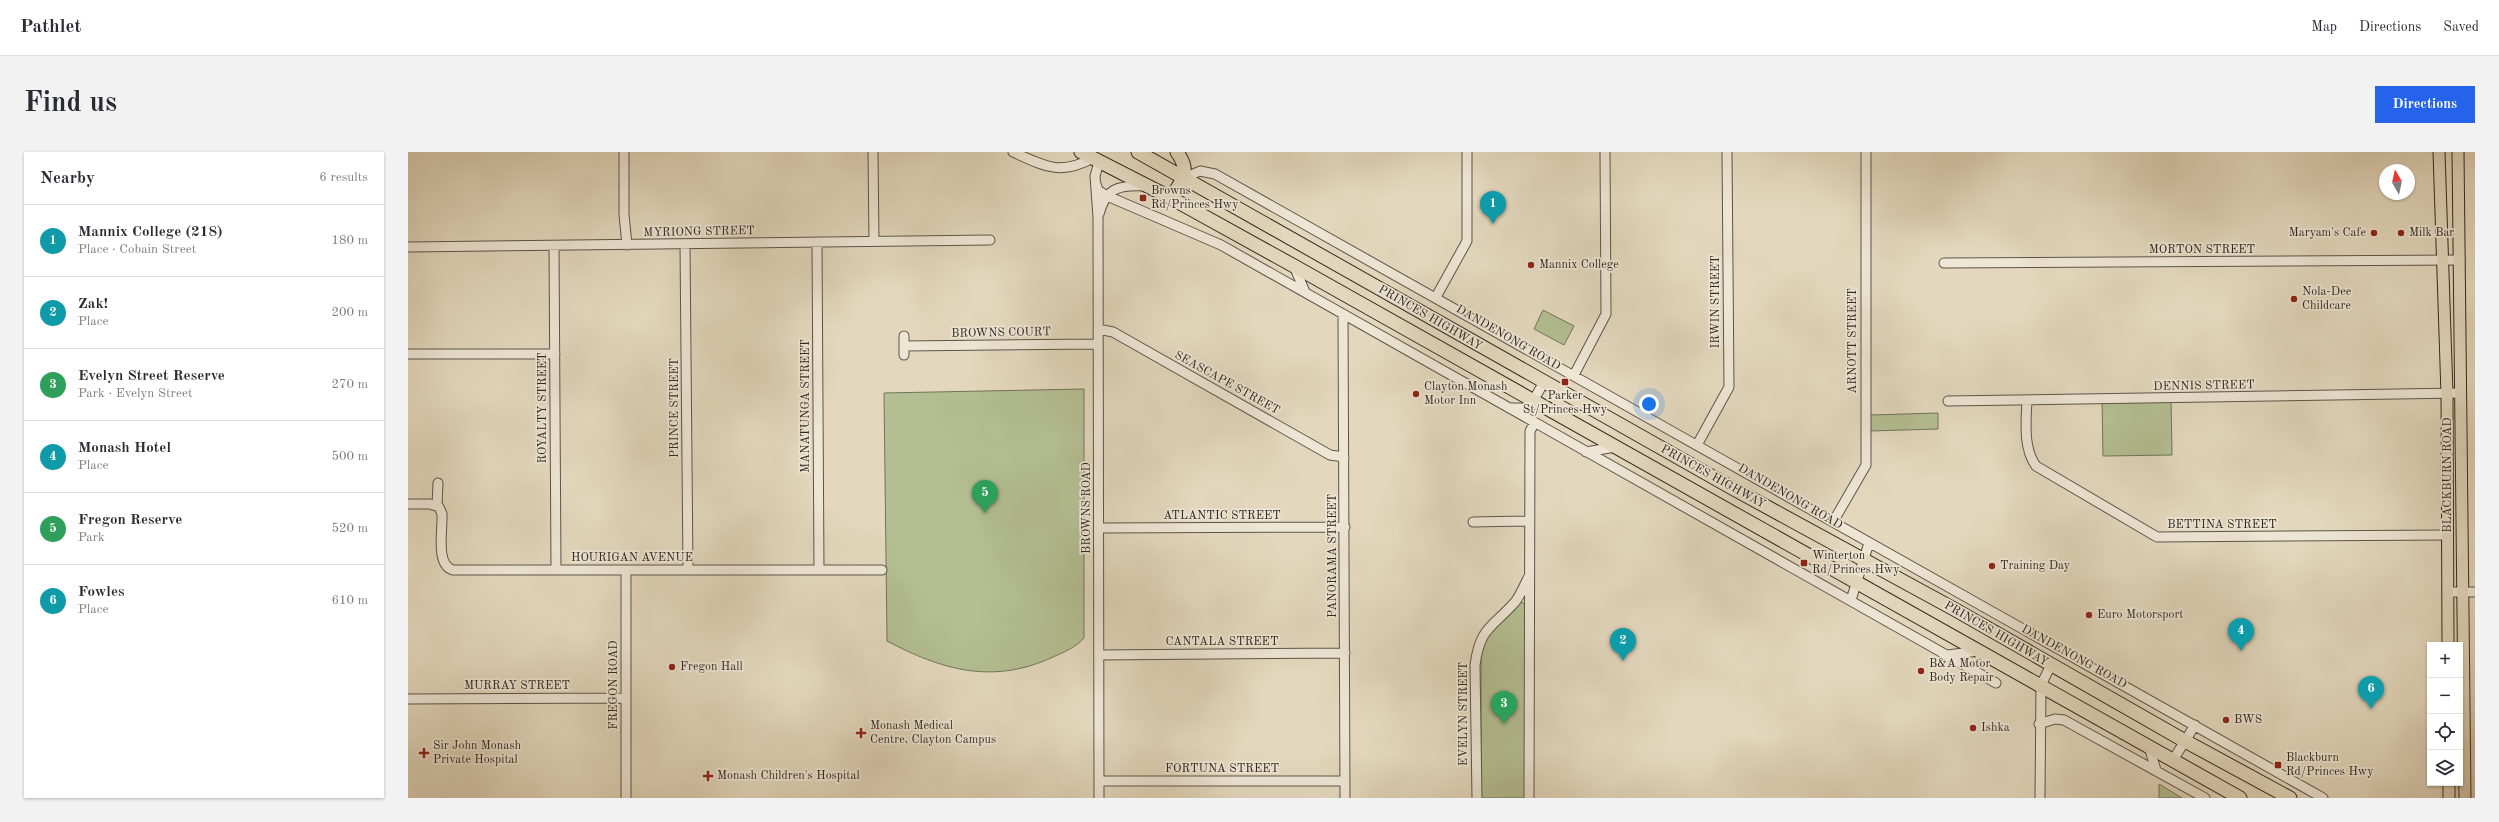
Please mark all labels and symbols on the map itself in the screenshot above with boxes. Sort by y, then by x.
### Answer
north arrow [2379,164,2415,200]
place label: Browns Rd/Princes Hwy [1151,185,1239,211]
pin: 1 [1480,191,1506,224]
marker: Browns Rd/Princes Hwy [1138,193,1148,203]
street label: MYRIONG STREET [643,225,755,239]
place label: Maryam's Cafe [2289,227,2366,239]
place label: Milk Bar [2409,227,2454,239]
marker: Maryam's Cafe [2369,228,2379,238]
marker: Milk Bar [2396,228,2406,238]
street label: MORTON STREET [2149,244,2255,256]
street label: IRWIN STREET [1710,255,1722,349]
place label: Mannix College [1539,259,1619,271]
marker: Mannix College [1526,260,1536,270]
street label: PRINCES HIGHWAY [1376,283,1484,353]
place label: Nola-Dee Childcare [2302,286,2352,312]
street label: ARNOTT STREET [1847,288,1859,394]
marker: Nola-Dee Childcare [2289,294,2299,304]
street label: DANDENONG ROAD [1454,303,1562,373]
street label: BROWNS COURT [951,326,1051,340]
street label: MANATUNGA STREET [800,339,812,473]
street label: SEASCAPE STREET [1172,349,1282,417]
street label: ROYALTY STREET [537,352,549,464]
street label: PRINCE STREET [669,358,681,458]
marker: Parker St/Princes Hwy [1560,377,1570,387]
street label: DENNIS STREET [2153,379,2255,393]
place label: Clayton Monash Motor Inn [1424,381,1508,407]
marker: Clayton Monash Motor Inn [1411,389,1421,399]
place label: Parker St/Princes Hwy [1523,390,1608,416]
your location [1639,394,1659,414]
street label: BLACKBURN ROAD [2442,417,2454,533]
street label: PRINCES HIGHWAY [1659,443,1768,511]
street label: BROWNS ROAD [1081,462,1093,554]
street label: DANDENONG ROAD [1736,462,1844,532]
pin: 5 [972,480,998,513]
street label: PANORAMA STREET [1327,494,1339,618]
street label: ATLANTIC STREET [1163,510,1281,522]
street label: BETTINA STREET [2167,519,2277,531]
place label: Winterton Rd/Princes Hwy [1812,550,1900,576]
street label: HOURIGAN AVENUE [571,552,693,564]
marker: Winterton Rd/Princes Hwy [1799,558,1809,568]
place label: Training Day [2000,560,2071,572]
marker: Training Day [1987,561,1997,571]
street label: PRINCES HIGHWAY [1942,599,2050,669]
place label: Euro Motorsport [2097,609,2184,621]
marker: Euro Motorsport [2084,610,2094,620]
pin: 4 [2228,618,2254,651]
street label: DANDENONG ROAD [2019,623,2129,691]
pin: 2 [1610,628,1636,661]
street label: CANTALA STREET [1166,636,1278,648]
street label: FREGON ROAD [608,640,620,730]
place label: B&A Motor Body Repair [1929,658,1994,684]
place label: Fregon Hall [680,661,743,673]
marker: Fregon Hall [667,662,677,672]
street label: EVELYN STREET [1458,662,1470,766]
marker: B&A Motor Body Repair [1916,666,1926,676]
pin: 6 [2358,676,2384,709]
street label: MURRAY STREET [464,680,570,692]
pin: 3 [1491,691,1517,724]
place label: BWS [2234,714,2262,726]
marker: BWS [2221,715,2231,725]
place label: Monash Medical Centre, Clayton Campus [870,720,996,746]
place label: Ishka [1981,722,2010,734]
marker: Ishka [1968,723,1978,733]
marker: Monash Medical Centre, Clayton Campus [855,727,867,739]
place label: Sir John Monash Private Hospital [433,740,521,766]
marker: Sir John Monash Private Hospital [418,747,430,759]
place label: Blackburn Rd/Princes Hwy [2286,752,2374,778]
marker: Blackburn Rd/Princes Hwy [2273,760,2283,770]
street label: FORTUNA STREET [1165,763,1279,775]
marker: Monash Children's Hospital [702,770,714,782]
place label: Monash Children's Hospital [717,770,860,782]

